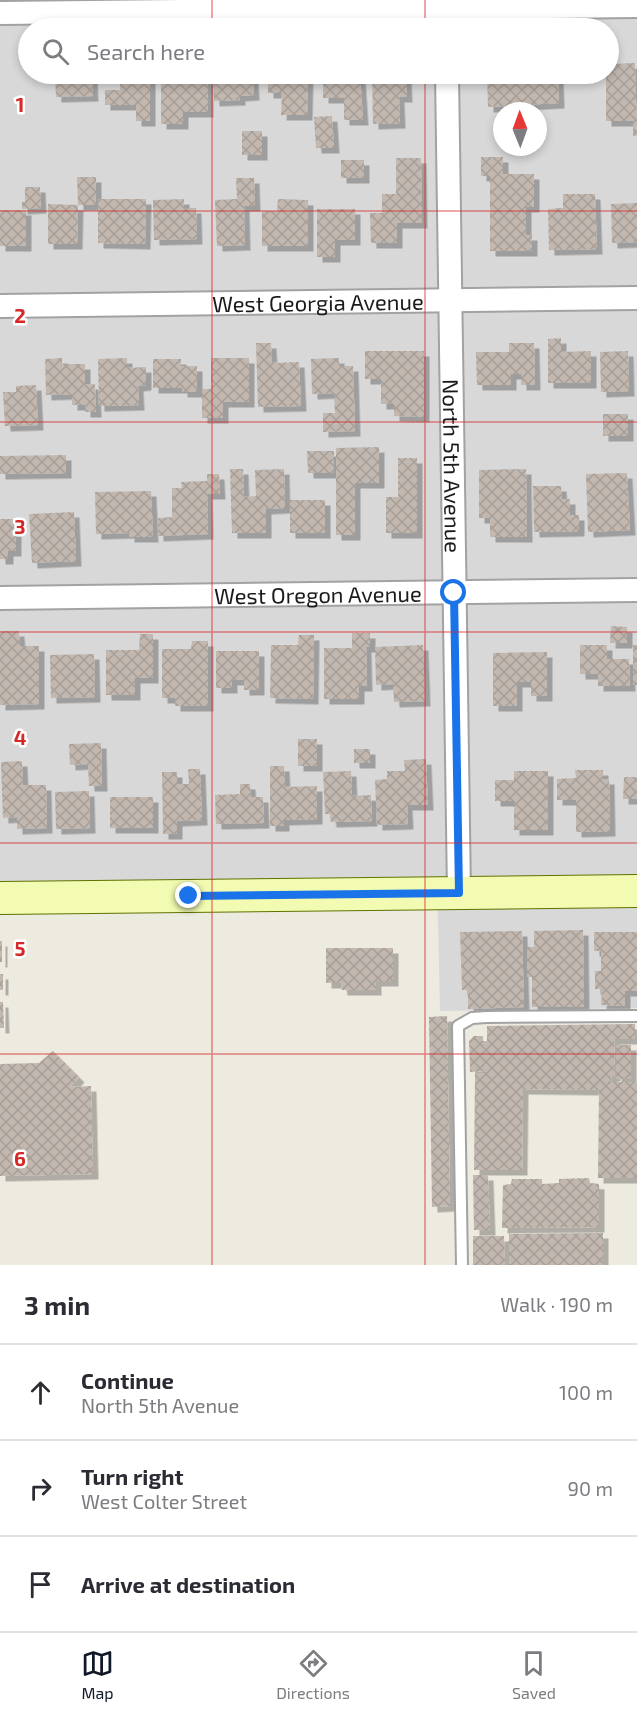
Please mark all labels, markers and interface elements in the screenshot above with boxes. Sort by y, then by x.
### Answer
search box [18,18,619,84]
icon: search [39,35,72,68]
text: Search here [87,38,205,64]
text: 1 [16,92,24,116]
north arrow [493,102,547,156]
street label: West Georgia Avenue [212,288,424,316]
text: 2 [14,303,26,327]
street label: North 5th Avenue [438,379,467,553]
text: 3 [14,514,26,538]
route start [440,579,466,605]
street label: West Oregon Avenue [214,580,422,608]
text: 4 [14,725,27,749]
route end [175,882,201,908]
text: 5 [14,936,26,960]
text: 6 [14,1146,26,1170]
text: 3 min [24,1289,90,1320]
text: Walk · 190 m [500,1292,613,1316]
text: Continue [81,1367,174,1393]
icon: ahead [24,1376,57,1409]
text: 100 m [559,1380,613,1404]
text: North 5th Avenue [81,1393,239,1417]
text: Turn right [81,1463,183,1489]
icon: right [24,1472,57,1505]
text: 90 m [568,1476,613,1500]
text: West Colter Street [81,1489,247,1513]
icon: arrive [24,1568,57,1601]
text: Arrive at destination [81,1571,295,1597]
tab: Map [81,1647,114,1702]
tab: Directions [276,1647,350,1702]
tab: Saved [512,1647,556,1702]

